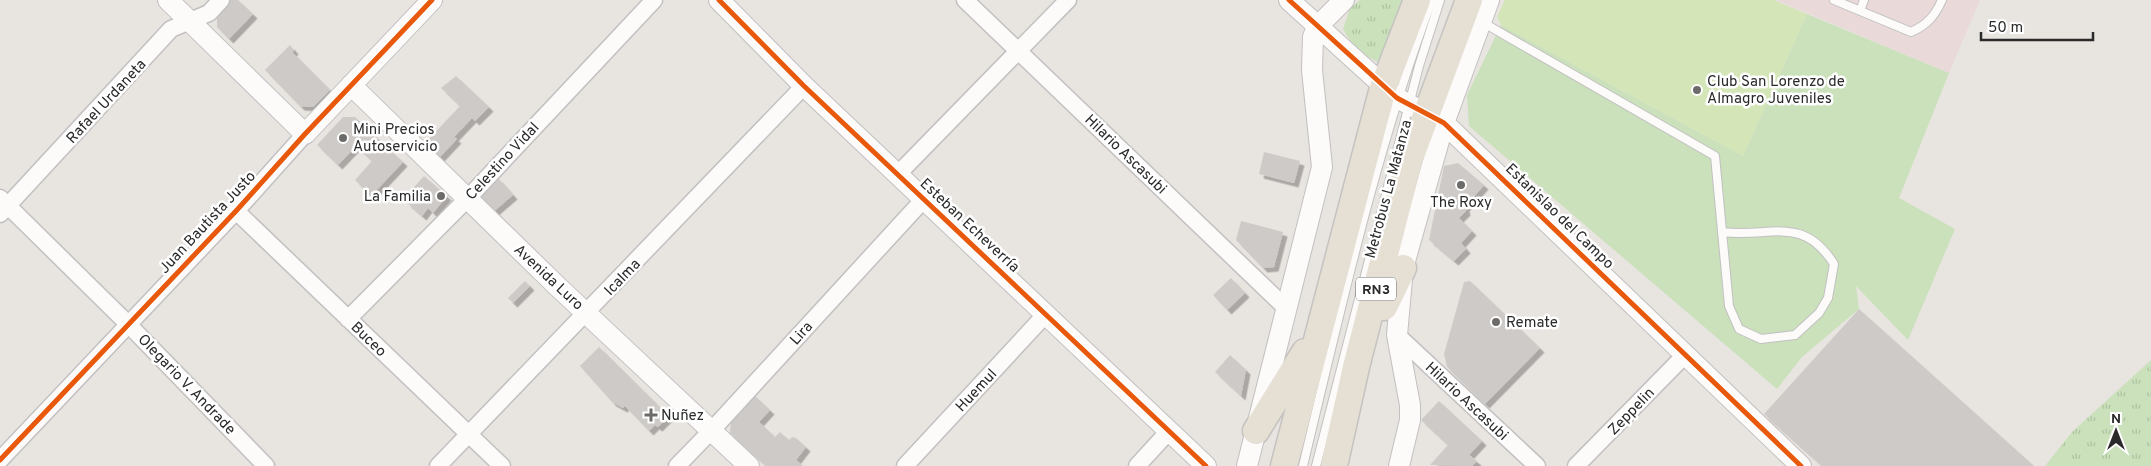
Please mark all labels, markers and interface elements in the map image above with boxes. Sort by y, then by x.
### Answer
scale bar [1981,10,2094,42]
text: 50 m [1988,19,2023,38]
street label: Rafael Urdaneta [63,56,151,148]
place label: Club San Lorenzo de Almagro Juveniles [1707,73,1845,109]
marker: Club San Lorenzo de Almagro Juveniles [1691,84,1703,96]
street label: Hilario Ascasubi [1080,111,1170,199]
street label: Metrobus La Matanza [1362,118,1417,261]
street label: Celestino Vidal [462,119,544,205]
place label: Mini Precios Autoservicio [353,121,438,157]
marker: Mini Precios Autoservicio [337,132,349,144]
street label: Estanislao del Campo [1501,160,1617,274]
street label: Juan Bautista Justo [156,168,261,278]
street label: Esteban Echeverría [915,175,1023,277]
marker: The Roxy [1455,179,1467,191]
place label: La Familia [364,188,431,207]
marker: La Familia [435,190,447,202]
place label: The Roxy [1430,194,1492,213]
street label: Avenida Luro [509,241,587,315]
street label: Icalma [601,256,645,301]
road number: RN3 [1356,278,1396,300]
place label: Remate [1506,314,1558,333]
marker: Remate [1490,316,1502,328]
street label: Buceo [346,318,390,362]
street label: Lira [786,318,818,350]
street label: Olegario V. Andrade [133,331,239,439]
street label: Hilario Ascasubi [1420,359,1512,446]
street label: Huemul [952,365,1002,417]
street label: Zeppelin [1605,384,1659,440]
north arrow [2091,406,2141,456]
place label: Nuñez [661,407,704,426]
marker: Nuñez [645,409,657,421]
text: N [2111,411,2121,428]

